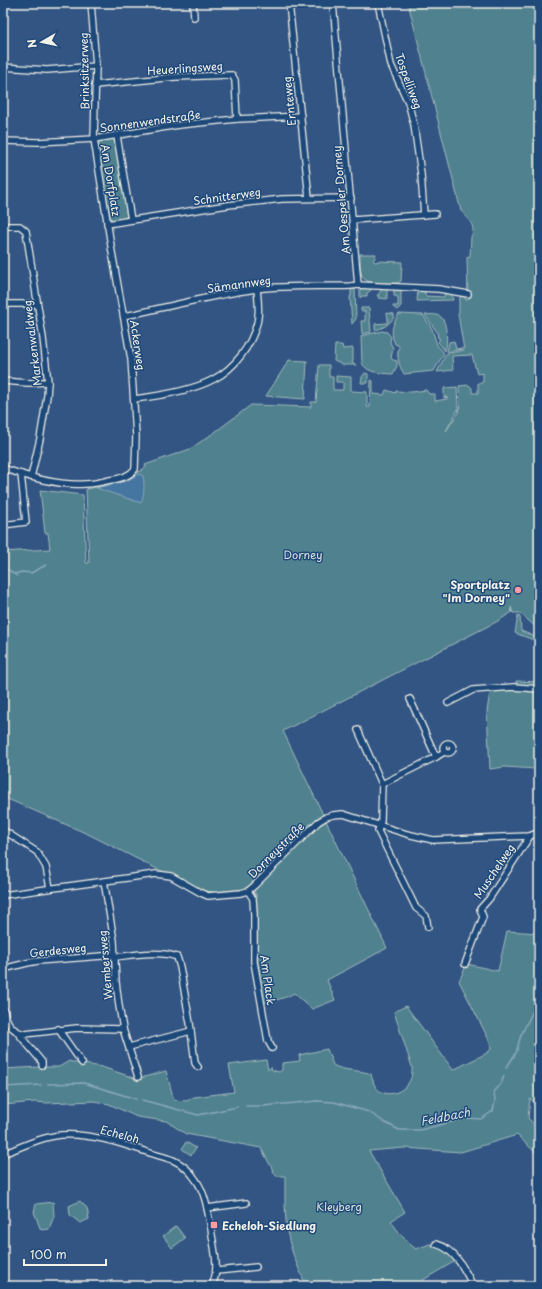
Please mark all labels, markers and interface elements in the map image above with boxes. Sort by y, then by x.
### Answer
north arrow [22,22,62,62]
street label: Brinksitzerweg [75,32,93,110]
text: N [23,38,41,49]
street label: Tospelliweg [391,51,427,111]
street label: Heuerlingsweg [147,57,223,79]
street label: Ernteweg [278,75,300,127]
street label: Sonnenwendstraße [98,105,202,136]
street label: Am Dorfplatz [97,143,125,217]
street label: Am Oespeler Dorney [328,145,354,255]
street label: Schnitterweg [192,183,262,209]
street label: Sämannweg [206,271,272,297]
street label: Markenwaldweg [18,299,46,387]
street label: Ackerweg [126,319,150,371]
park label: Dorney [283,546,323,563]
place label: Sportplatz "Im Dorney" [443,576,510,606]
marker: Sportplatz "Im Dorney" [513,585,523,595]
street label: Dorneystraße [244,818,308,882]
street label: Muschelweg [469,840,519,902]
street label: Wembersweg [93,929,117,1001]
street label: Gerdesweg [29,939,87,961]
street label: Am Plack [256,954,280,1007]
water label: Feldbach [419,1102,472,1130]
street label: Echeloh [99,1121,141,1147]
park label: Kleyberg [316,1198,362,1215]
place label: Echeloh-Siedlung [222,1217,316,1234]
marker: Echeloh-Siedlung [209,1220,219,1230]
scale bar [24,1241,106,1267]
text: 100 m [30,1245,67,1263]

